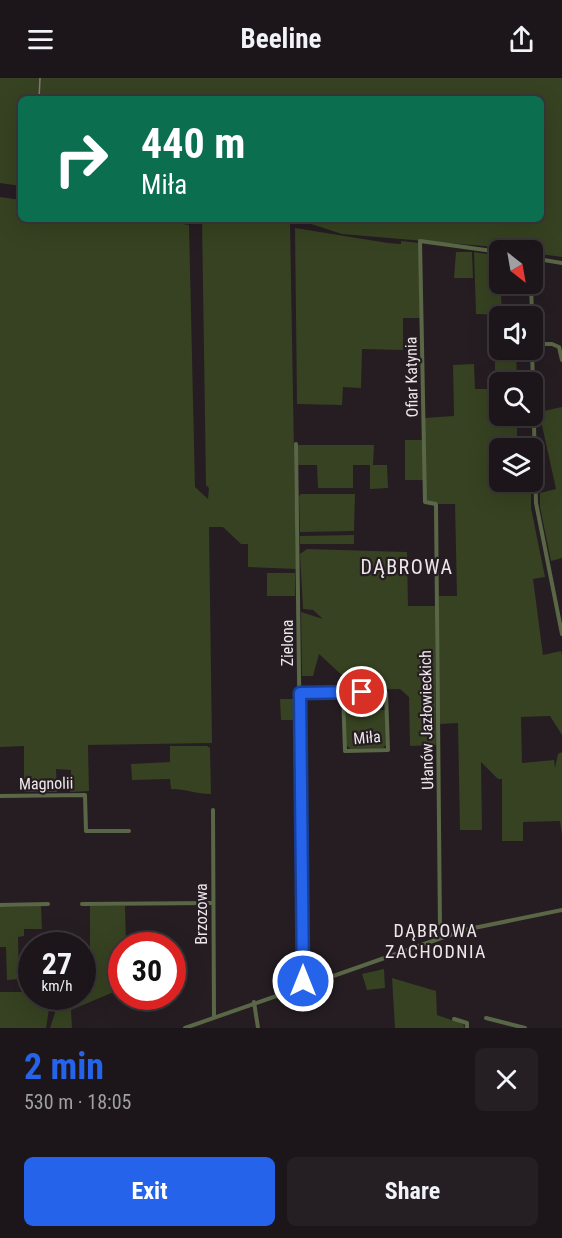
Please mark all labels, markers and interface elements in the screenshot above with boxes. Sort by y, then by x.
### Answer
icon: menu [24,23,57,56]
text: Beeline [241,23,321,55]
icon: share [505,23,538,56]
text: 440 m [141,119,246,168]
icon: right [42,120,120,198]
text: Miła [141,169,187,201]
north arrow [489,240,543,294]
map controls [489,240,543,492]
button: sound [489,306,543,360]
street label: Ofiar Katynia [401,337,422,417]
button: search [489,372,543,426]
button: layers [489,438,543,492]
district label: DĄBROWA [360,555,454,579]
street label: Zielona [278,620,297,666]
street label: Ułanów Jazłowieckich [416,650,437,790]
pin [336,666,387,717]
icon: arrive [345,675,378,708]
street label: Miła [353,727,382,748]
street label: Magnolii [19,774,73,793]
street label: Brzozowa [192,883,211,945]
district label: DĄBROWA ZACHODNIA [385,920,487,962]
speed limit sign: 30 [108,932,186,1010]
text: 27 [42,946,72,981]
position arrow [271,949,335,1013]
text: km/h [42,977,72,995]
text: 2 min [24,1046,104,1088]
button: close [475,1048,538,1111]
text: 530 m · 18:05 [24,1090,131,1114]
button: Exit [24,1157,275,1226]
button: Share [287,1157,538,1226]

